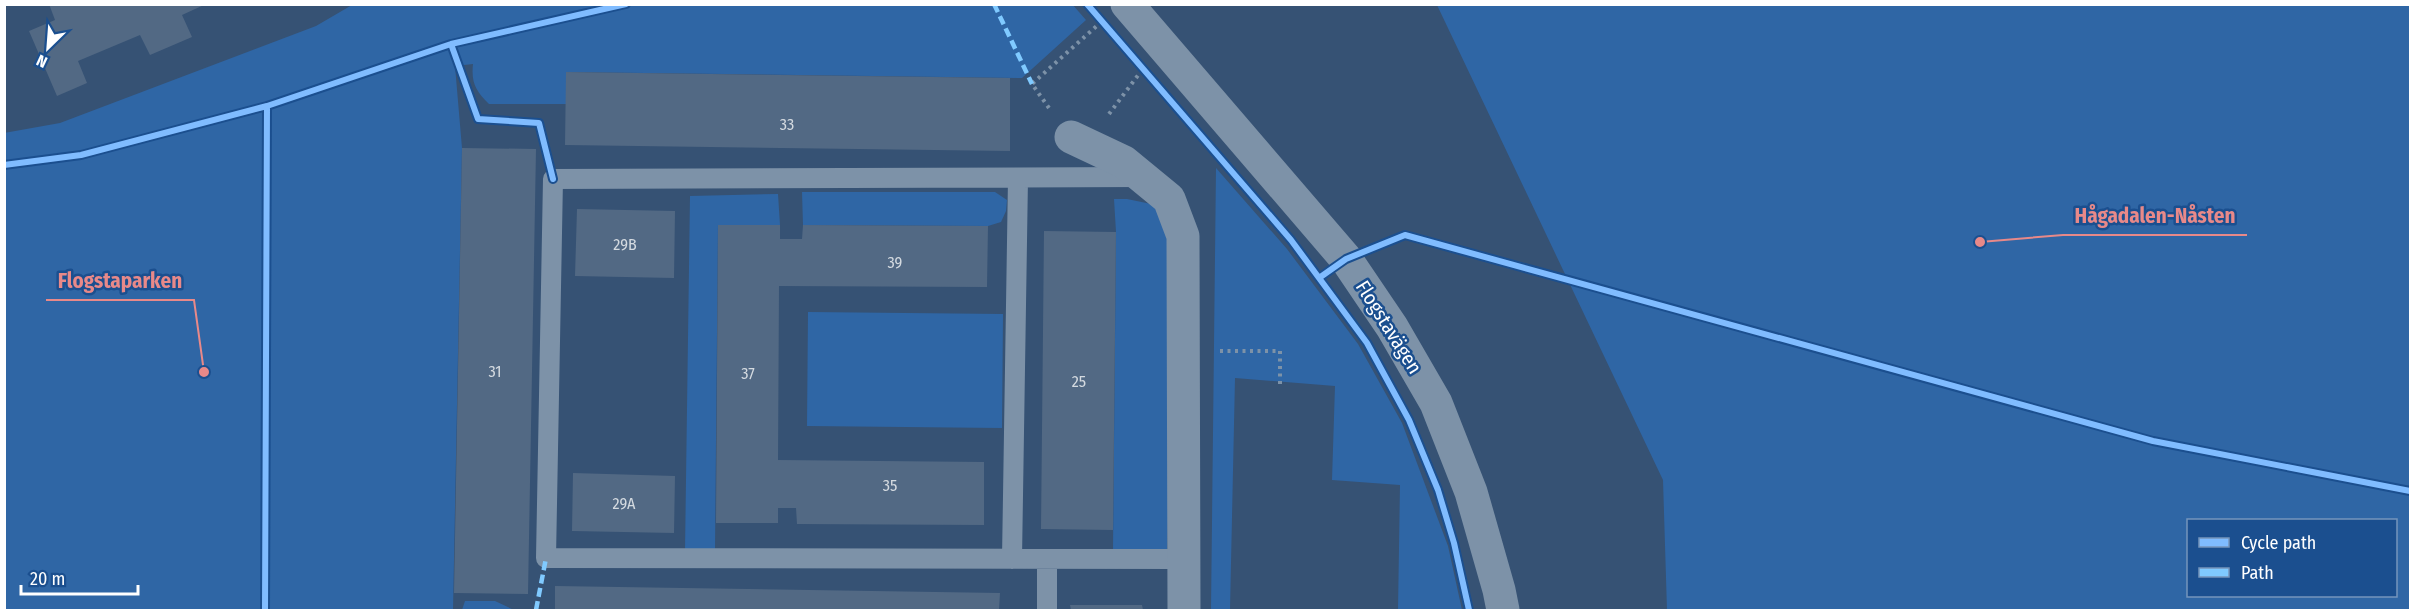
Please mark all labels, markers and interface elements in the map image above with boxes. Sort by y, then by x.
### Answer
north arrow [18,18,78,78]
text: N [34,51,50,72]
house number: 33 [780,115,794,134]
callout: Hågadalen-Nåsten [2063,196,2247,235]
text: Hågadalen-Nåsten [2075,203,2235,229]
house number: 29B [613,235,637,254]
house number: 39 [888,253,903,272]
callout: Flogstaparken [46,261,194,300]
text: Flogstaparken [58,268,182,294]
street label: Flogstavägen [1351,276,1427,378]
house number: 31 [488,362,502,381]
house number: 37 [741,364,755,383]
house number: 25 [1072,372,1086,391]
house number: 35 [883,476,897,495]
house number: 29A [613,494,636,513]
legend [2187,519,2397,597]
text: Cycle path [2241,532,2316,554]
scale bar [21,558,138,596]
text: Path [2241,562,2274,584]
text: 20 m [30,568,65,590]

